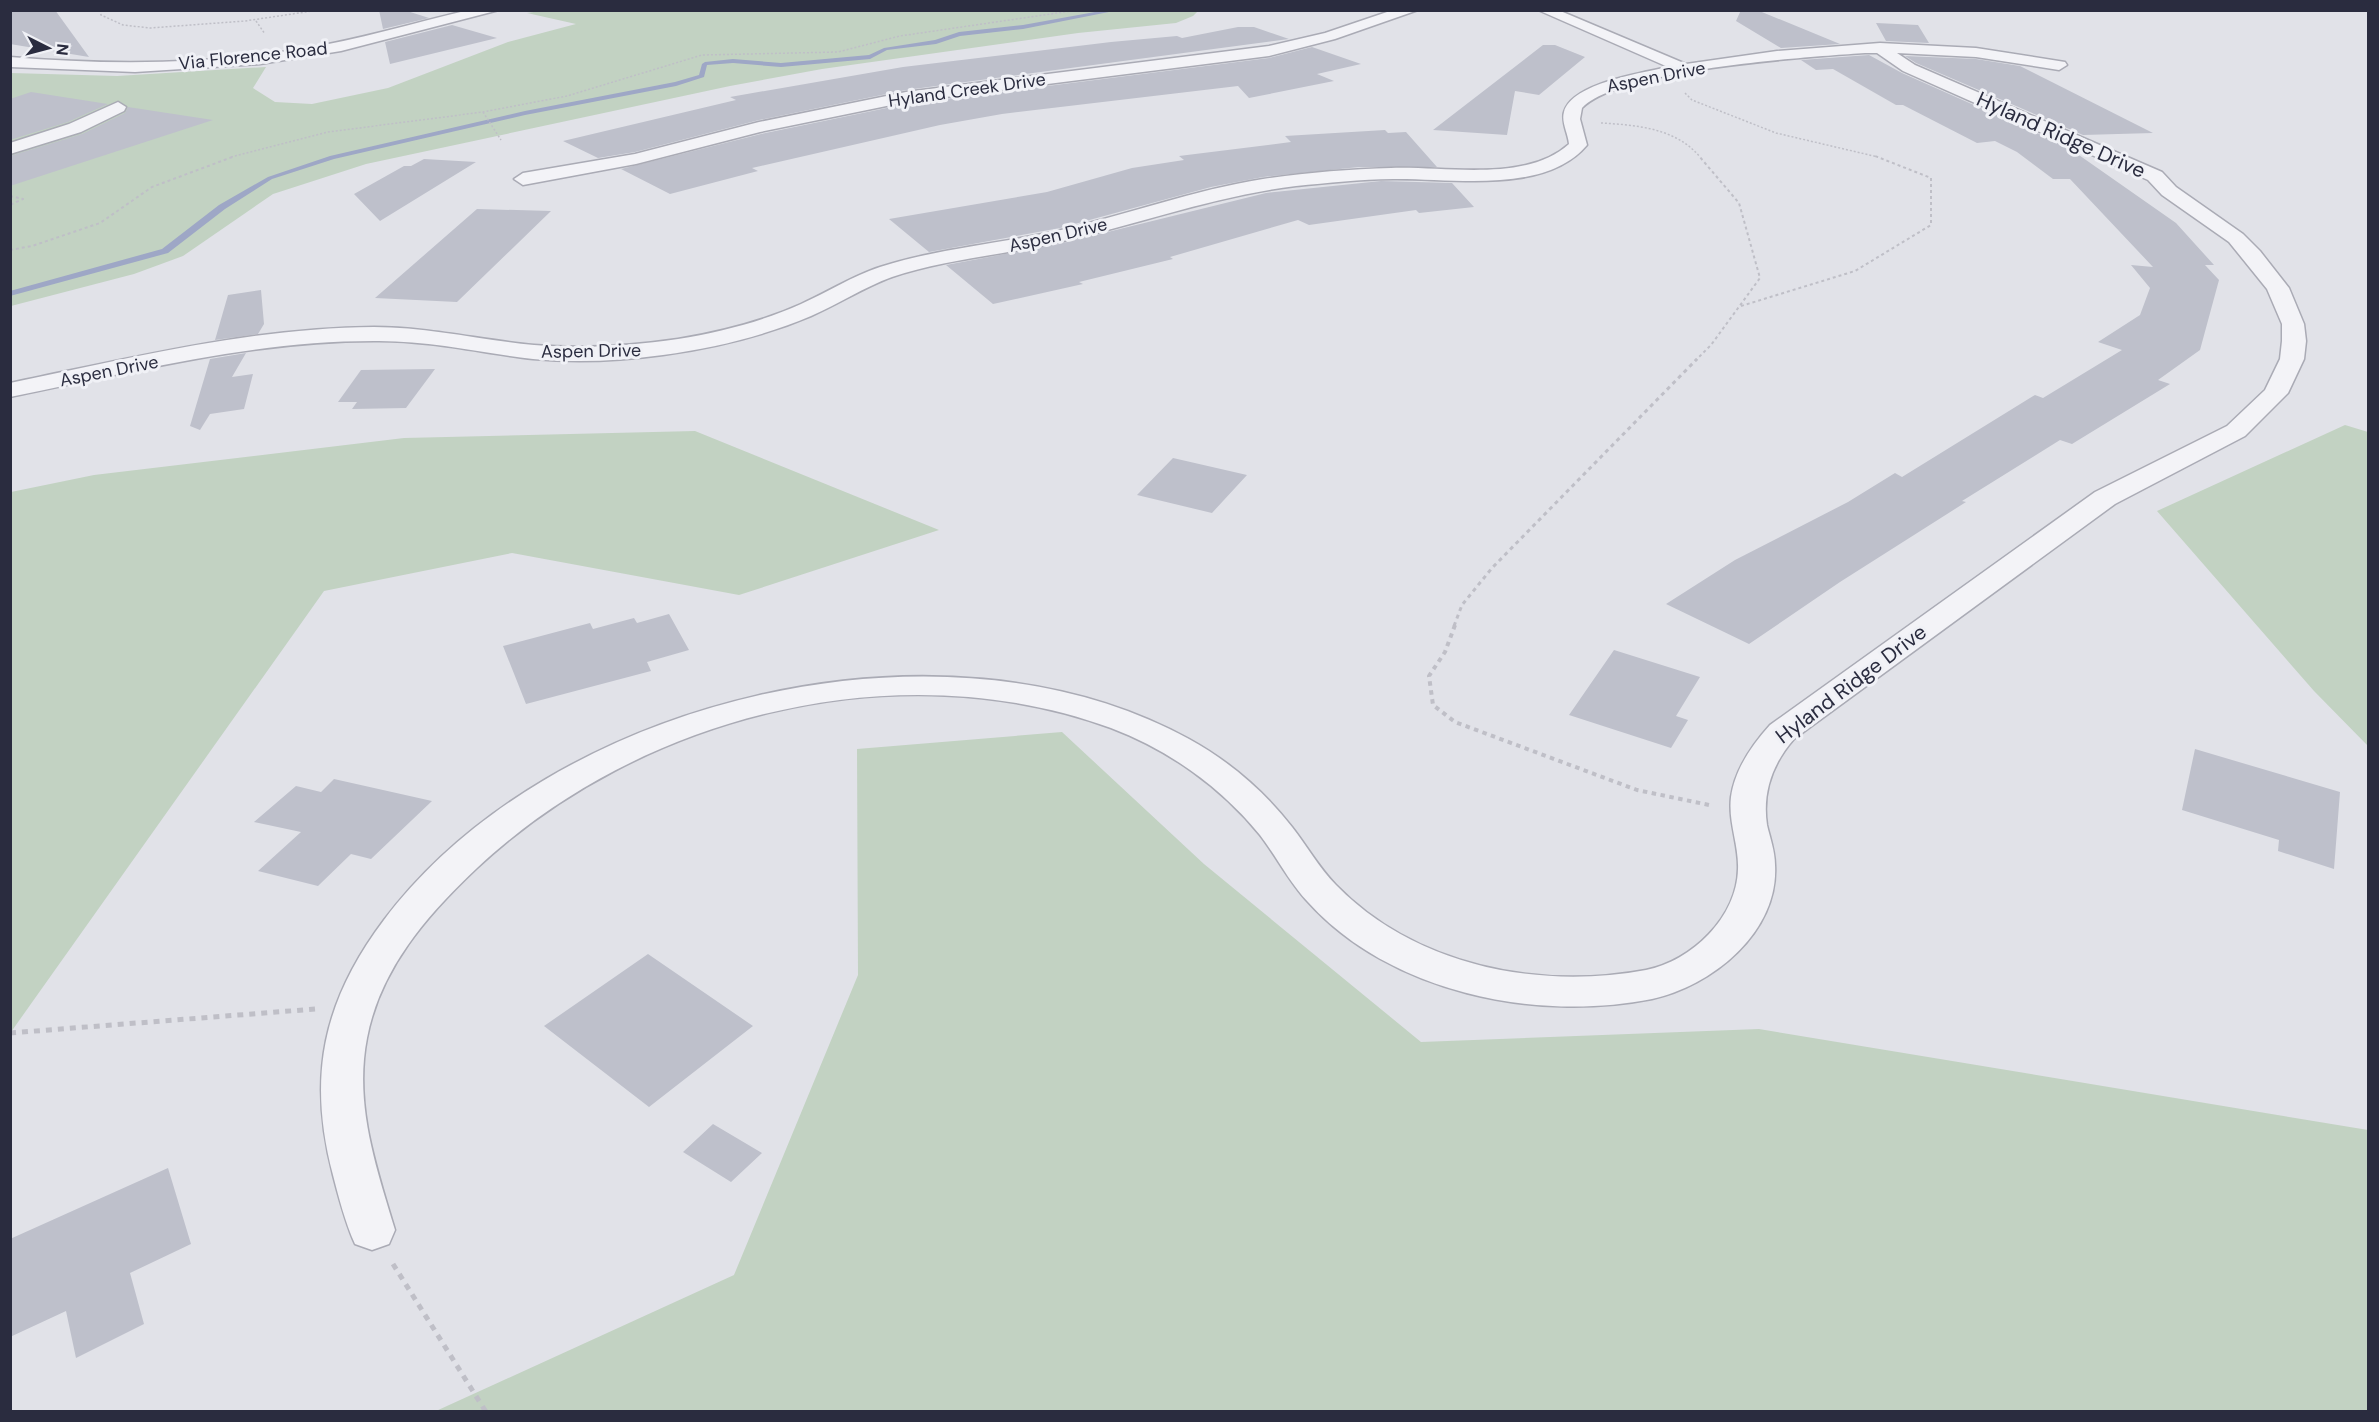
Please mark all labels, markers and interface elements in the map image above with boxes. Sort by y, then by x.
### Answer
north arrow [18,18,78,78]
street label: Via Florence Road [177,36,329,76]
text: N [51,43,73,56]
street label: Aspen Drive [1605,56,1707,98]
street label: Hyland Creek Drive [887,67,1047,113]
street label: Hyland Ridge Drive [1972,85,2150,185]
street label: Aspen Drive [1006,212,1110,258]
street label: Aspen Drive [541,338,641,364]
street label: Aspen Drive [58,350,160,392]
street label: Hyland Ridge Drive [1770,618,1932,750]

